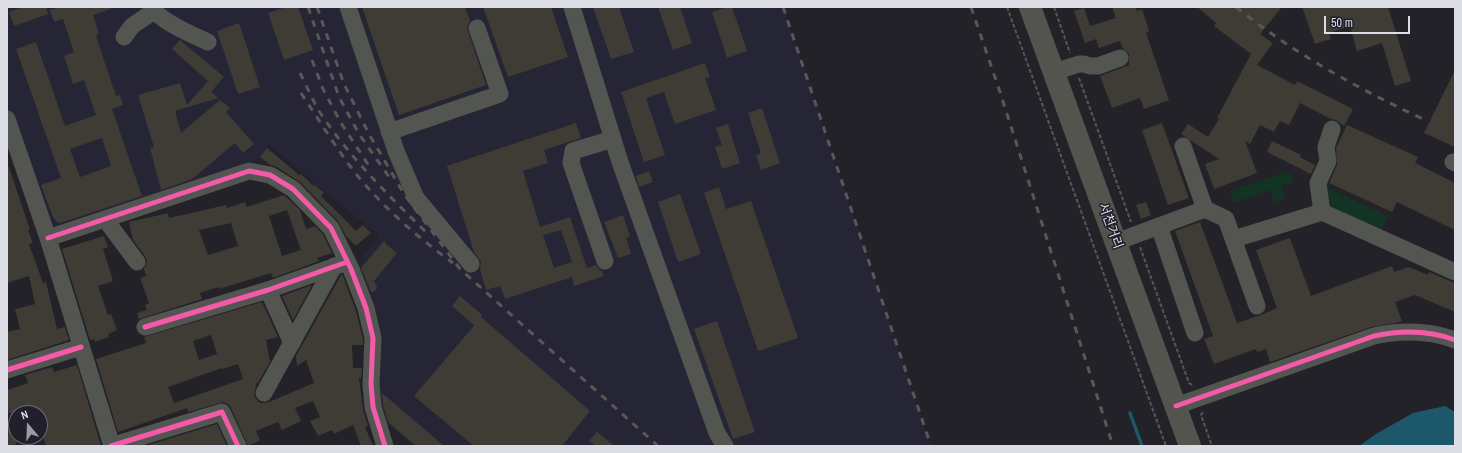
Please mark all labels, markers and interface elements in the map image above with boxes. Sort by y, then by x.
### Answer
scale bar [1326,8,1412,34]
text: 50 m [1331,15,1353,31]
street label: 서천거리 [1094,201,1126,251]
north arrow [8,405,48,445]
text: N [19,407,30,422]

